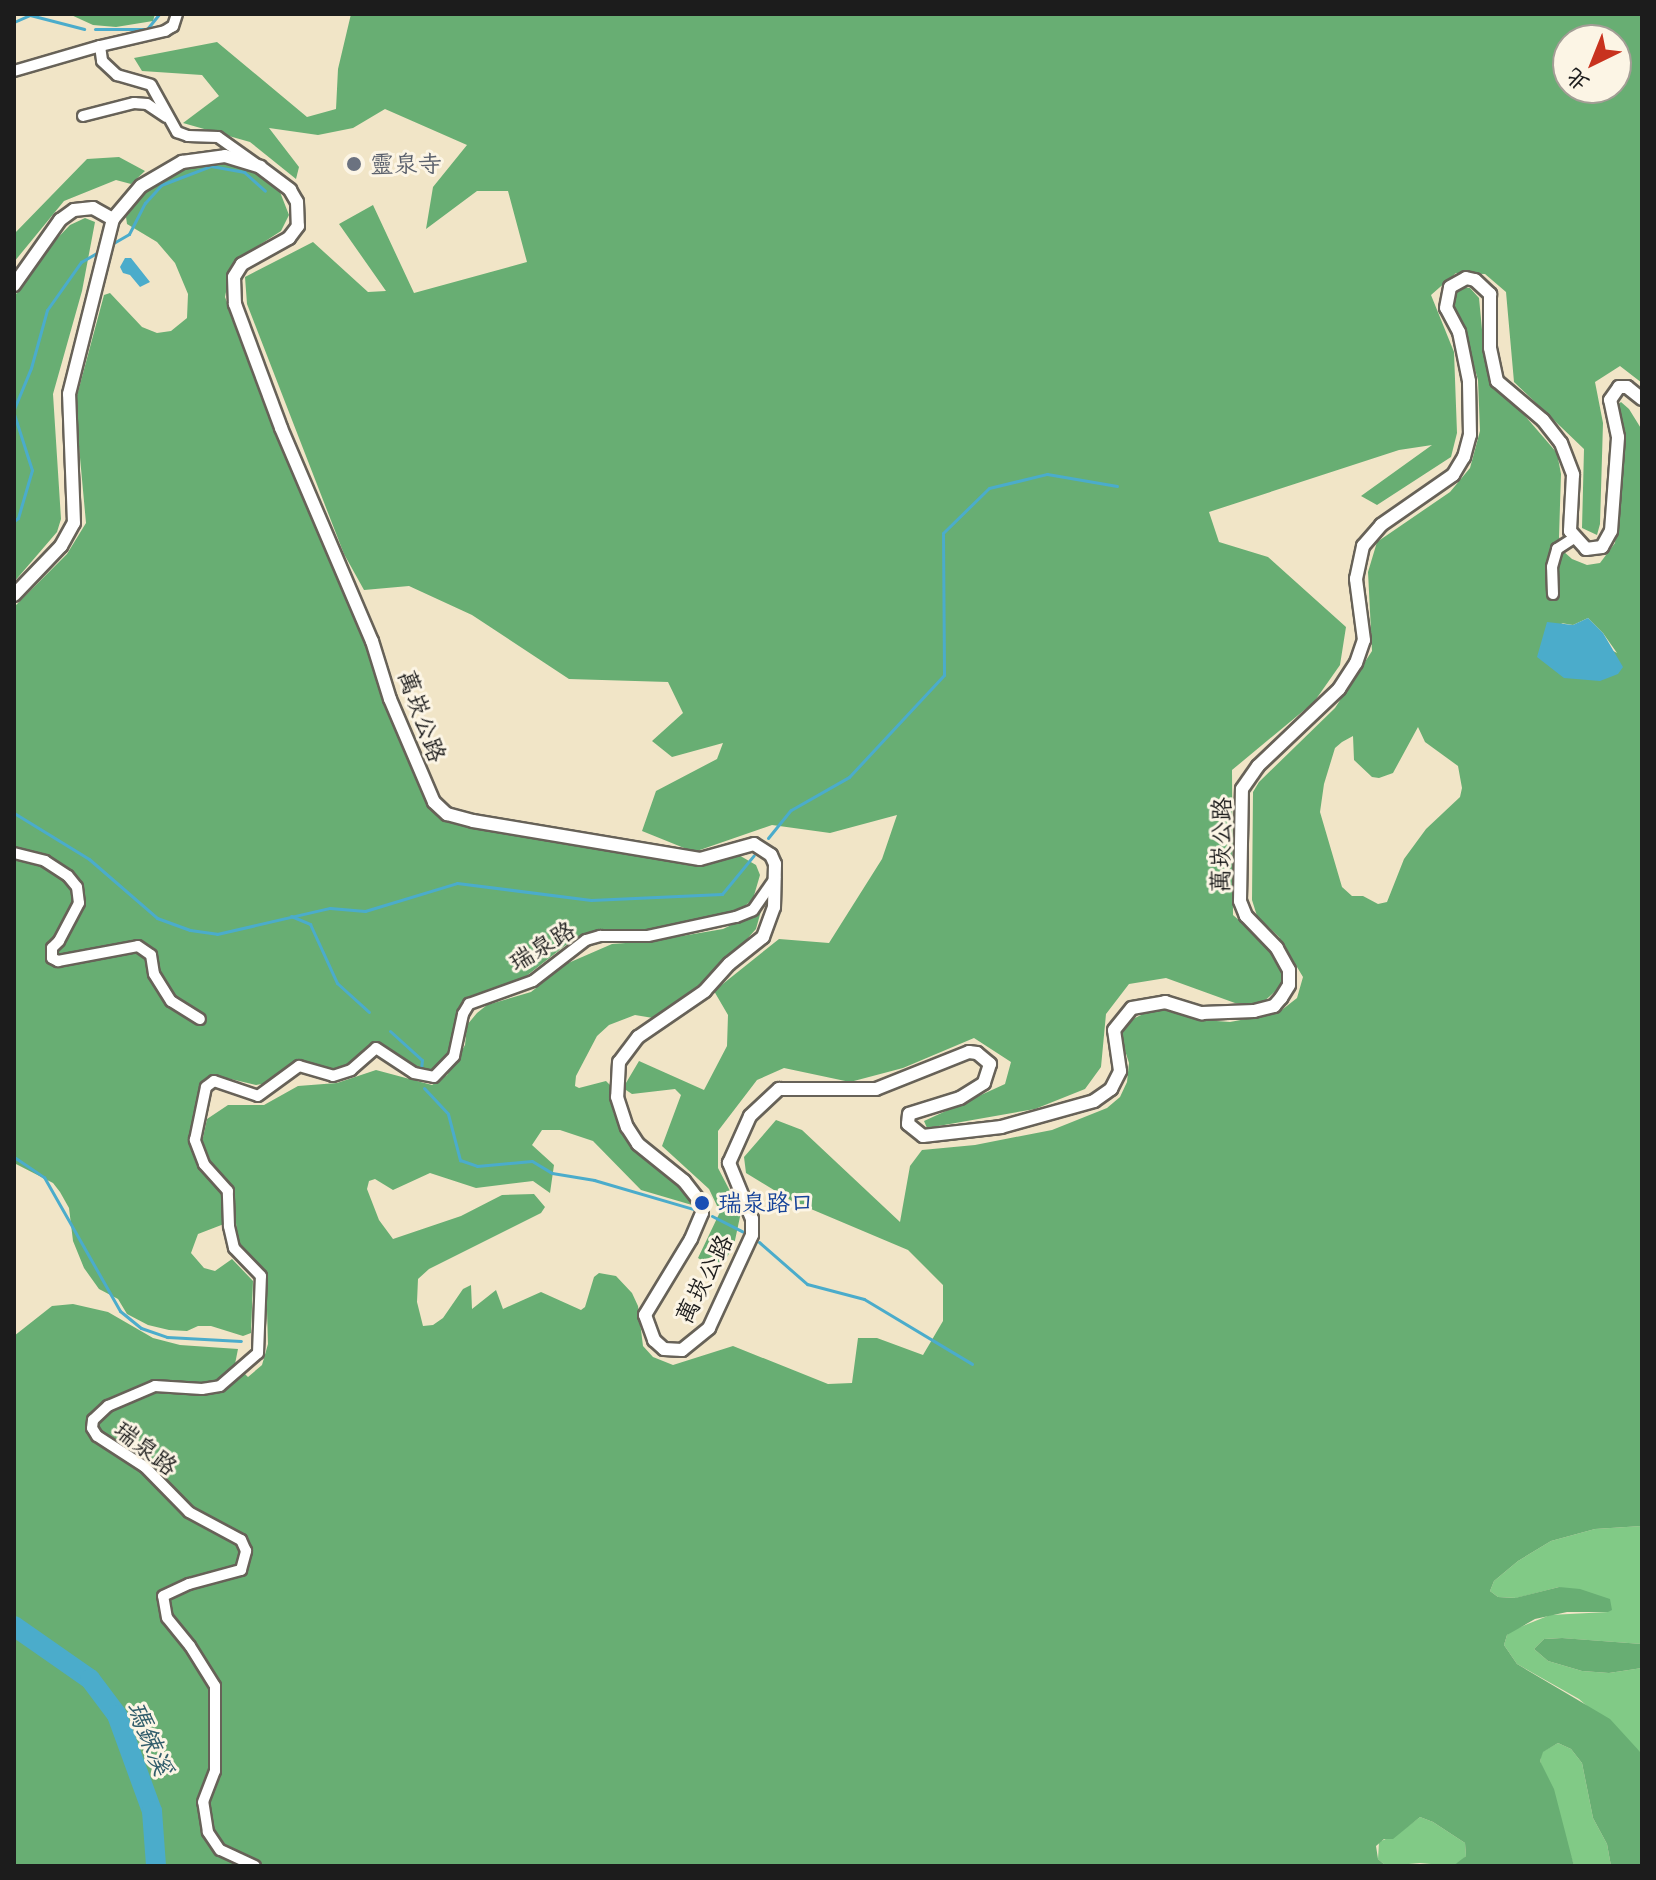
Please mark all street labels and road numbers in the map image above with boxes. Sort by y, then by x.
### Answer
street label: 萬崁公路 [392,666,452,766]
street label: 萬崁公路 [1206,797,1236,893]
street label: 瑞泉路 [504,915,580,977]
street label: 萬崁公路 [669,1230,739,1328]
street label: 瑞泉路 [109,1414,183,1482]

